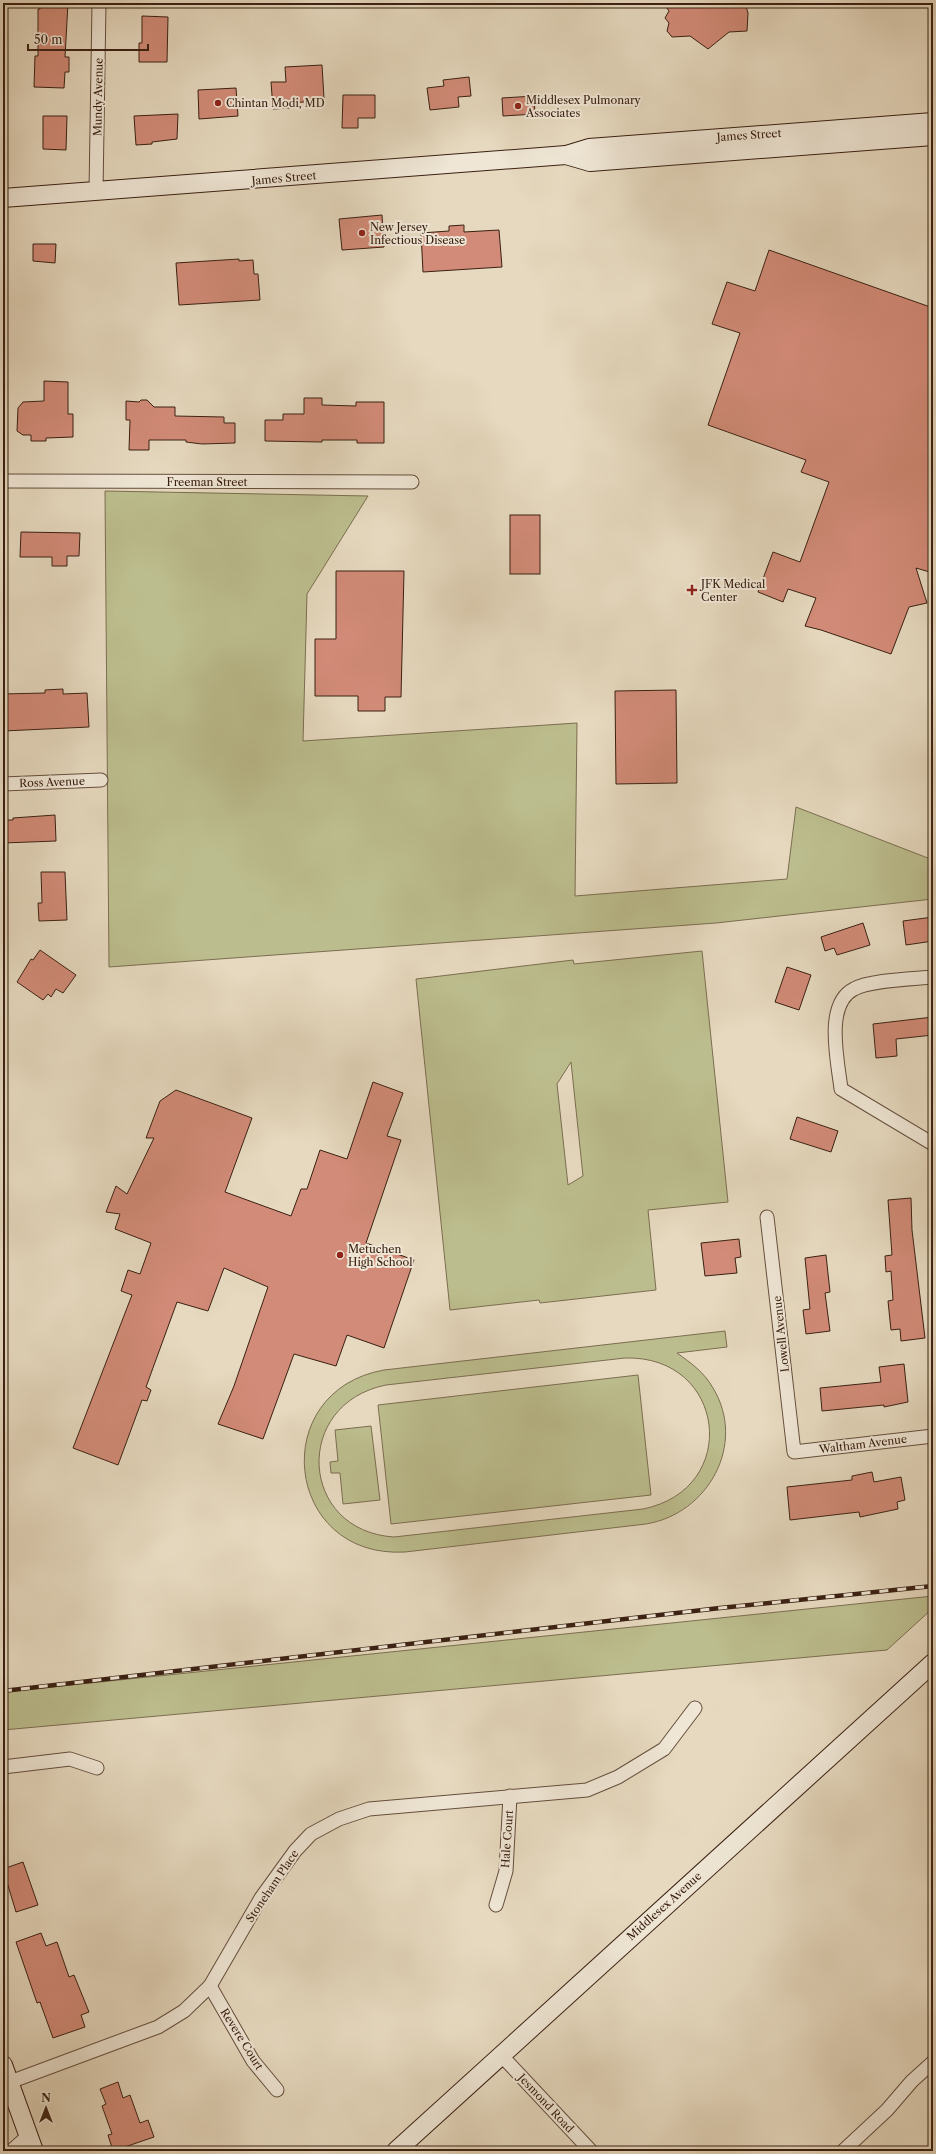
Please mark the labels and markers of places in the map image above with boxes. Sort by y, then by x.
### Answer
place label: Middlesex Pulmonary Associates [525,93,642,120]
place label: Chintan Modi, MD [226,96,325,110]
marker: Chintan Modi, MD [213,98,223,108]
marker: Middlesex Pulmonary Associates [513,101,523,111]
place label: New Jersey Infectious Disease [370,220,465,247]
marker: New Jersey Infectious Disease [357,228,367,238]
place label: JFK Medical Center [699,577,766,604]
marker: JFK Medical Center [686,584,698,596]
place label: Metuchen High School [348,1242,413,1269]
marker: Metuchen High School [335,1250,345,1260]

